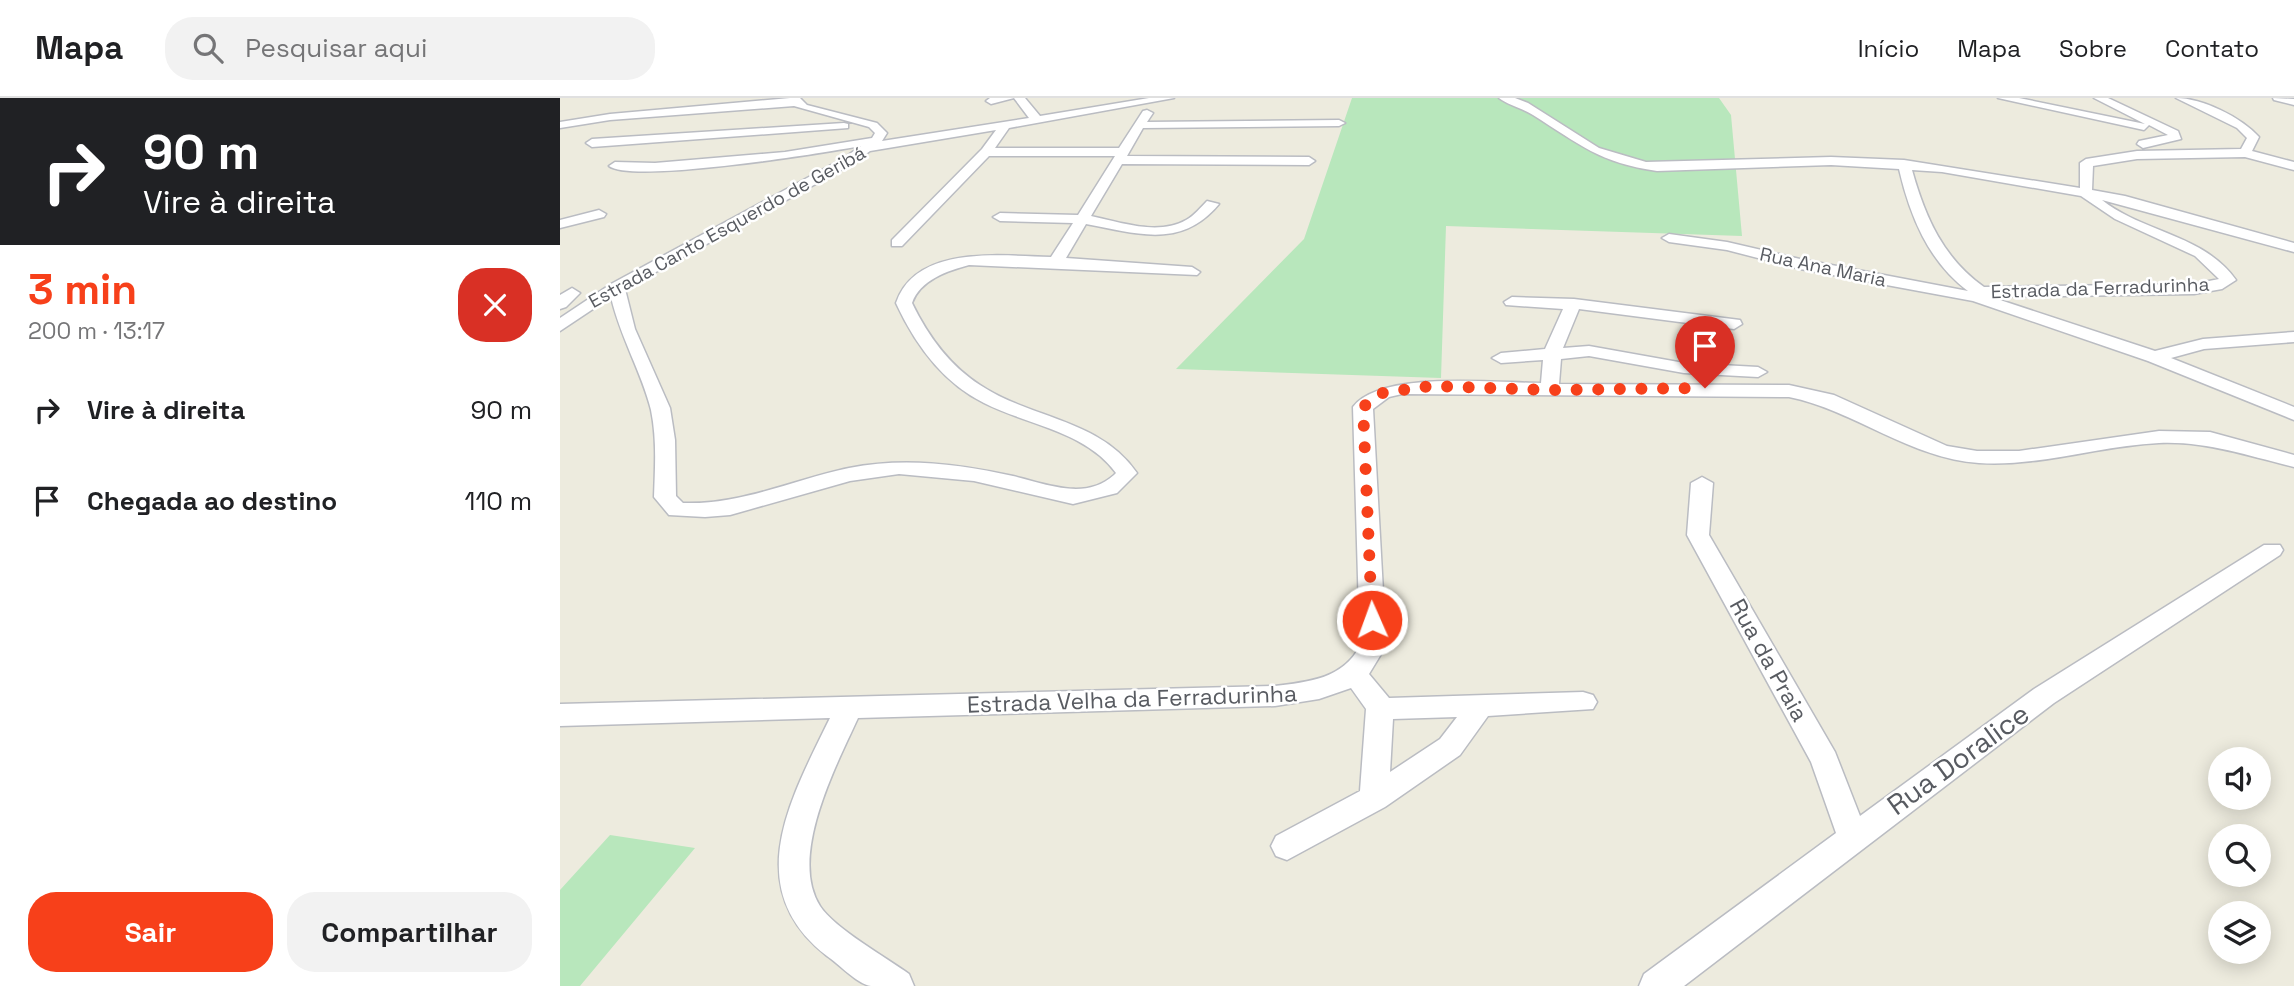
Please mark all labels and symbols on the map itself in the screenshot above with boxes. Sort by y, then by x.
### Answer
street label: Estrada Canto Esquerdo de Geribá [584,140,870,314]
street label: Rua Ana Maria [1757,241,1889,293]
street label: Estrada da Ferradurinha [1990,272,2210,304]
pin [1675,316,1735,388]
position arrow [1335,583,1409,657]
street label: Rua da Praia [1723,593,1815,727]
street label: Estrada Velha da Ferradurinha [966,678,1298,720]
street label: Rua Doralice [1880,695,2036,823]

